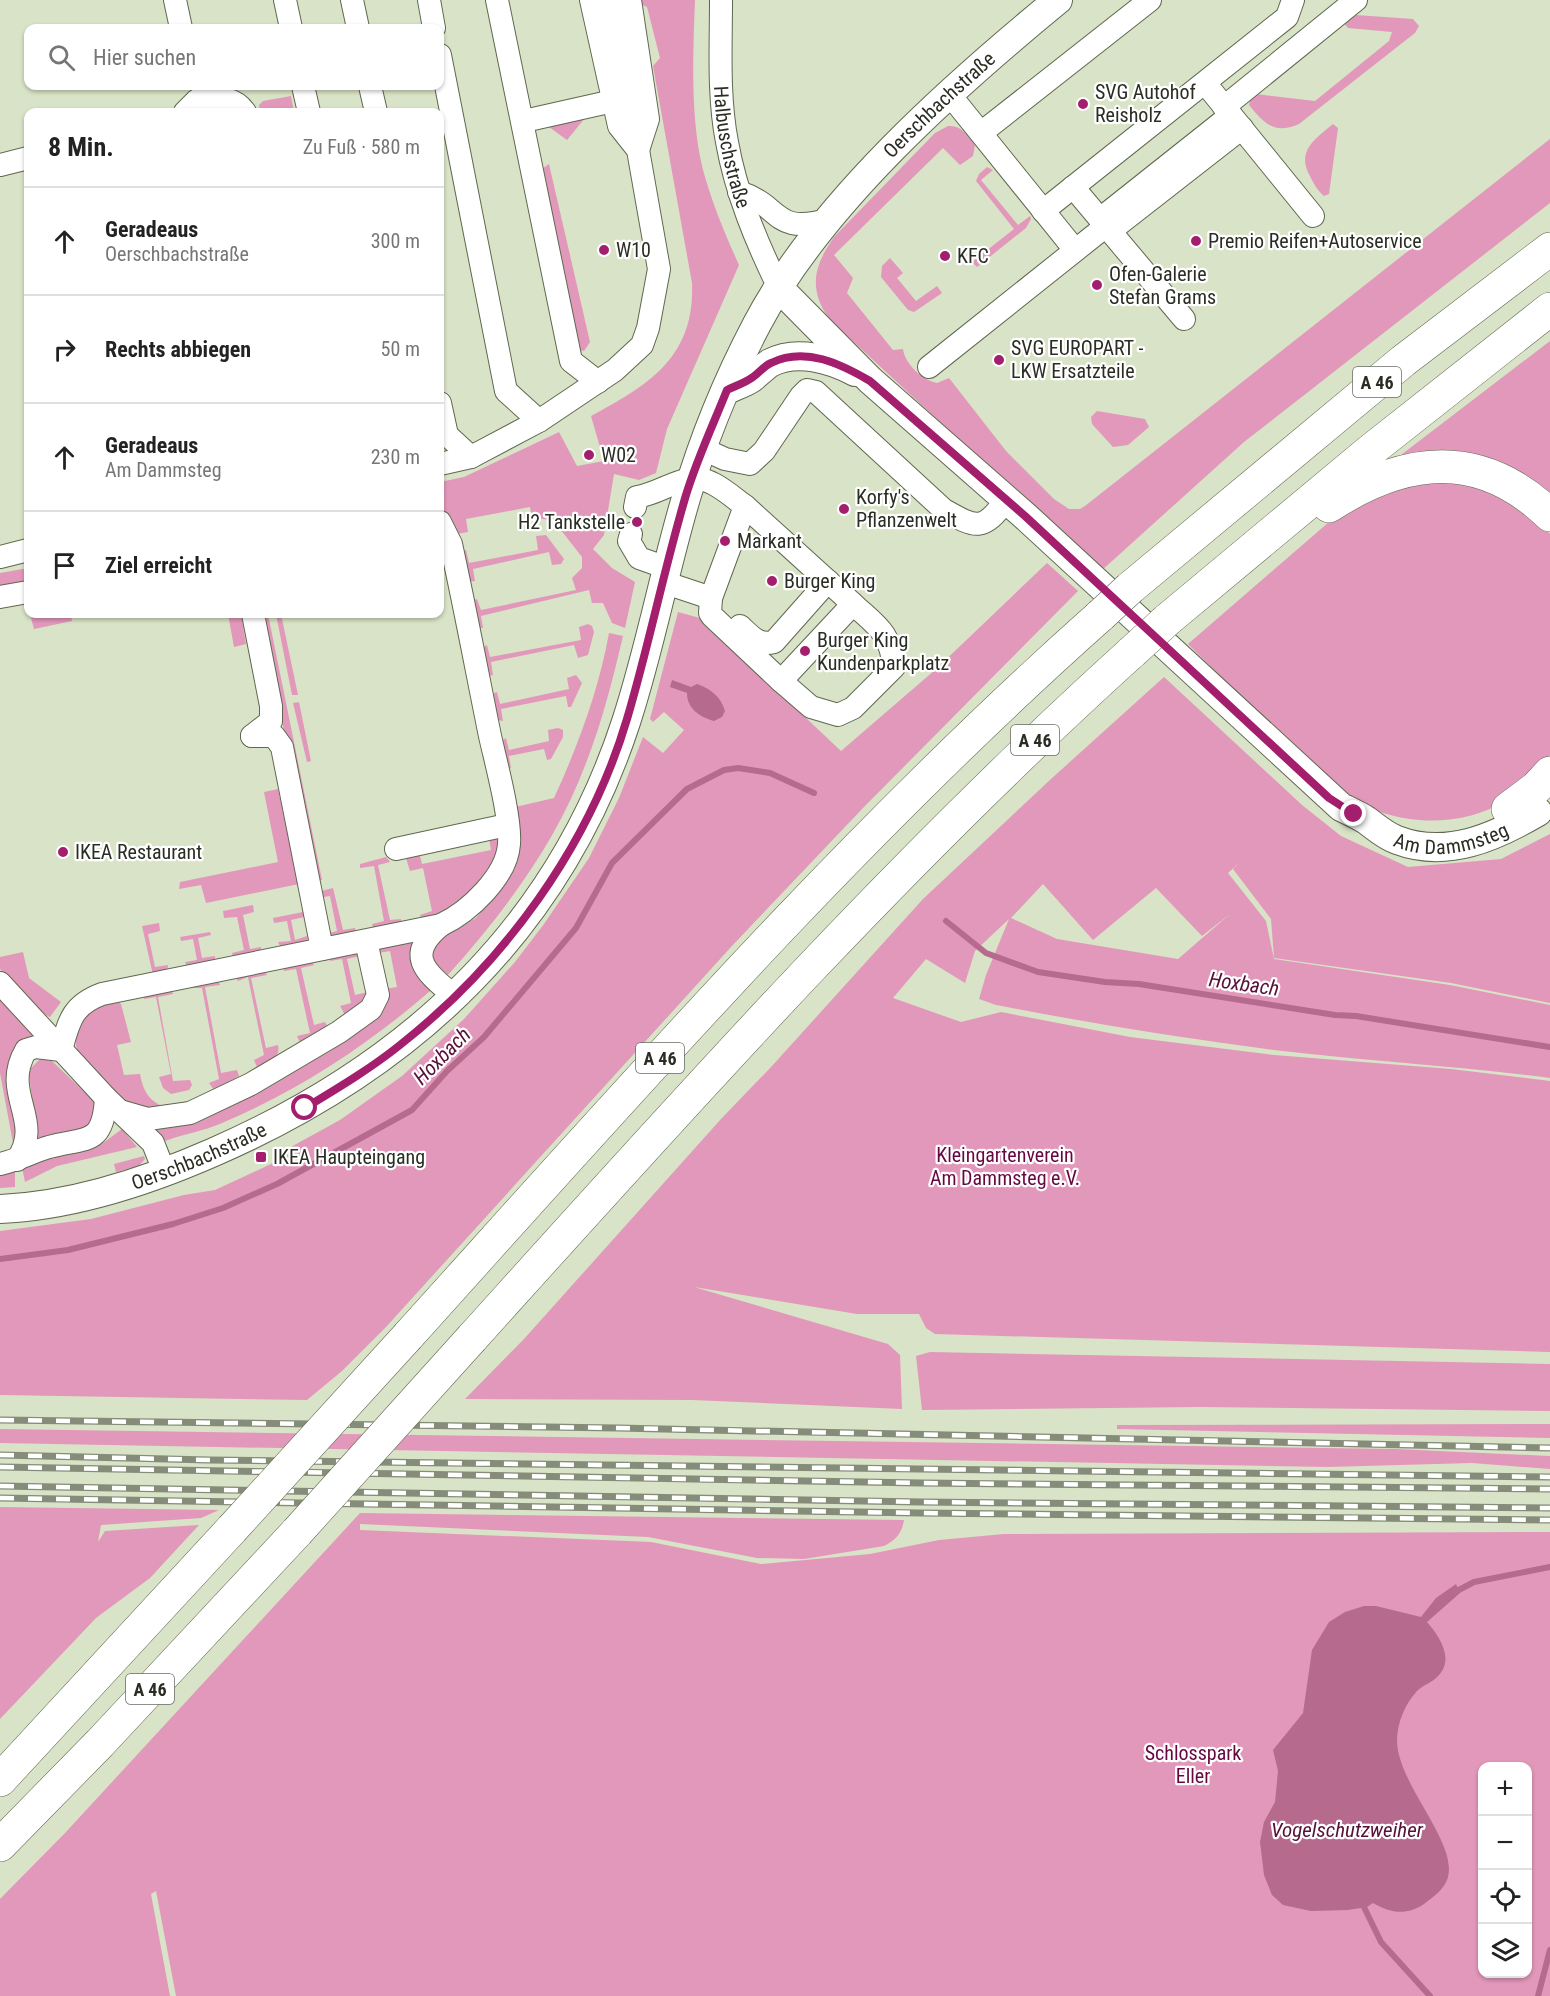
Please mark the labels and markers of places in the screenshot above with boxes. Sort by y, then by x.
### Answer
place label: SVG Autohof Reisholz [1095,80,1196,127]
marker: SVG Autohof Reisholz [1076,97,1090,111]
place label: Premio Reifen+Autoservice [1208,229,1422,253]
marker: Premio Reifen+Autoservice [1189,234,1203,248]
place label: W10 [616,238,651,262]
marker: W10 [597,243,611,257]
place label: KFC [957,244,989,268]
marker: KFC [938,249,952,263]
place label: Ofen-Galerie Stefan Grams [1109,262,1216,309]
marker: Ofen-Galerie Stefan Grams [1090,278,1104,292]
place label: SVG EUROPART - LKW Ersatzteile [1011,336,1143,383]
marker: SVG EUROPART - LKW Ersatzteile [992,353,1006,367]
place label: W02 [601,443,636,467]
marker: W02 [582,448,596,462]
place label: Korfy's Pflanzenwelt [856,485,957,532]
marker: Korfy's Pflanzenwelt [837,502,851,516]
place label: H2 Tankstelle [518,510,625,534]
marker: H2 Tankstelle [630,515,644,529]
place label: Markant [737,529,802,553]
marker: Markant [718,534,732,548]
place label: Burger King [784,569,875,593]
marker: Burger King [765,574,779,588]
place label: Burger King Kundenparkplatz [817,628,949,675]
marker: Burger King Kundenparkplatz [798,644,812,658]
place label: IKEA Restaurant [75,840,202,864]
marker: IKEA Restaurant [56,845,70,859]
place label: IKEA Haupteingang [273,1145,425,1169]
marker: IKEA Haupteingang [254,1150,268,1164]

